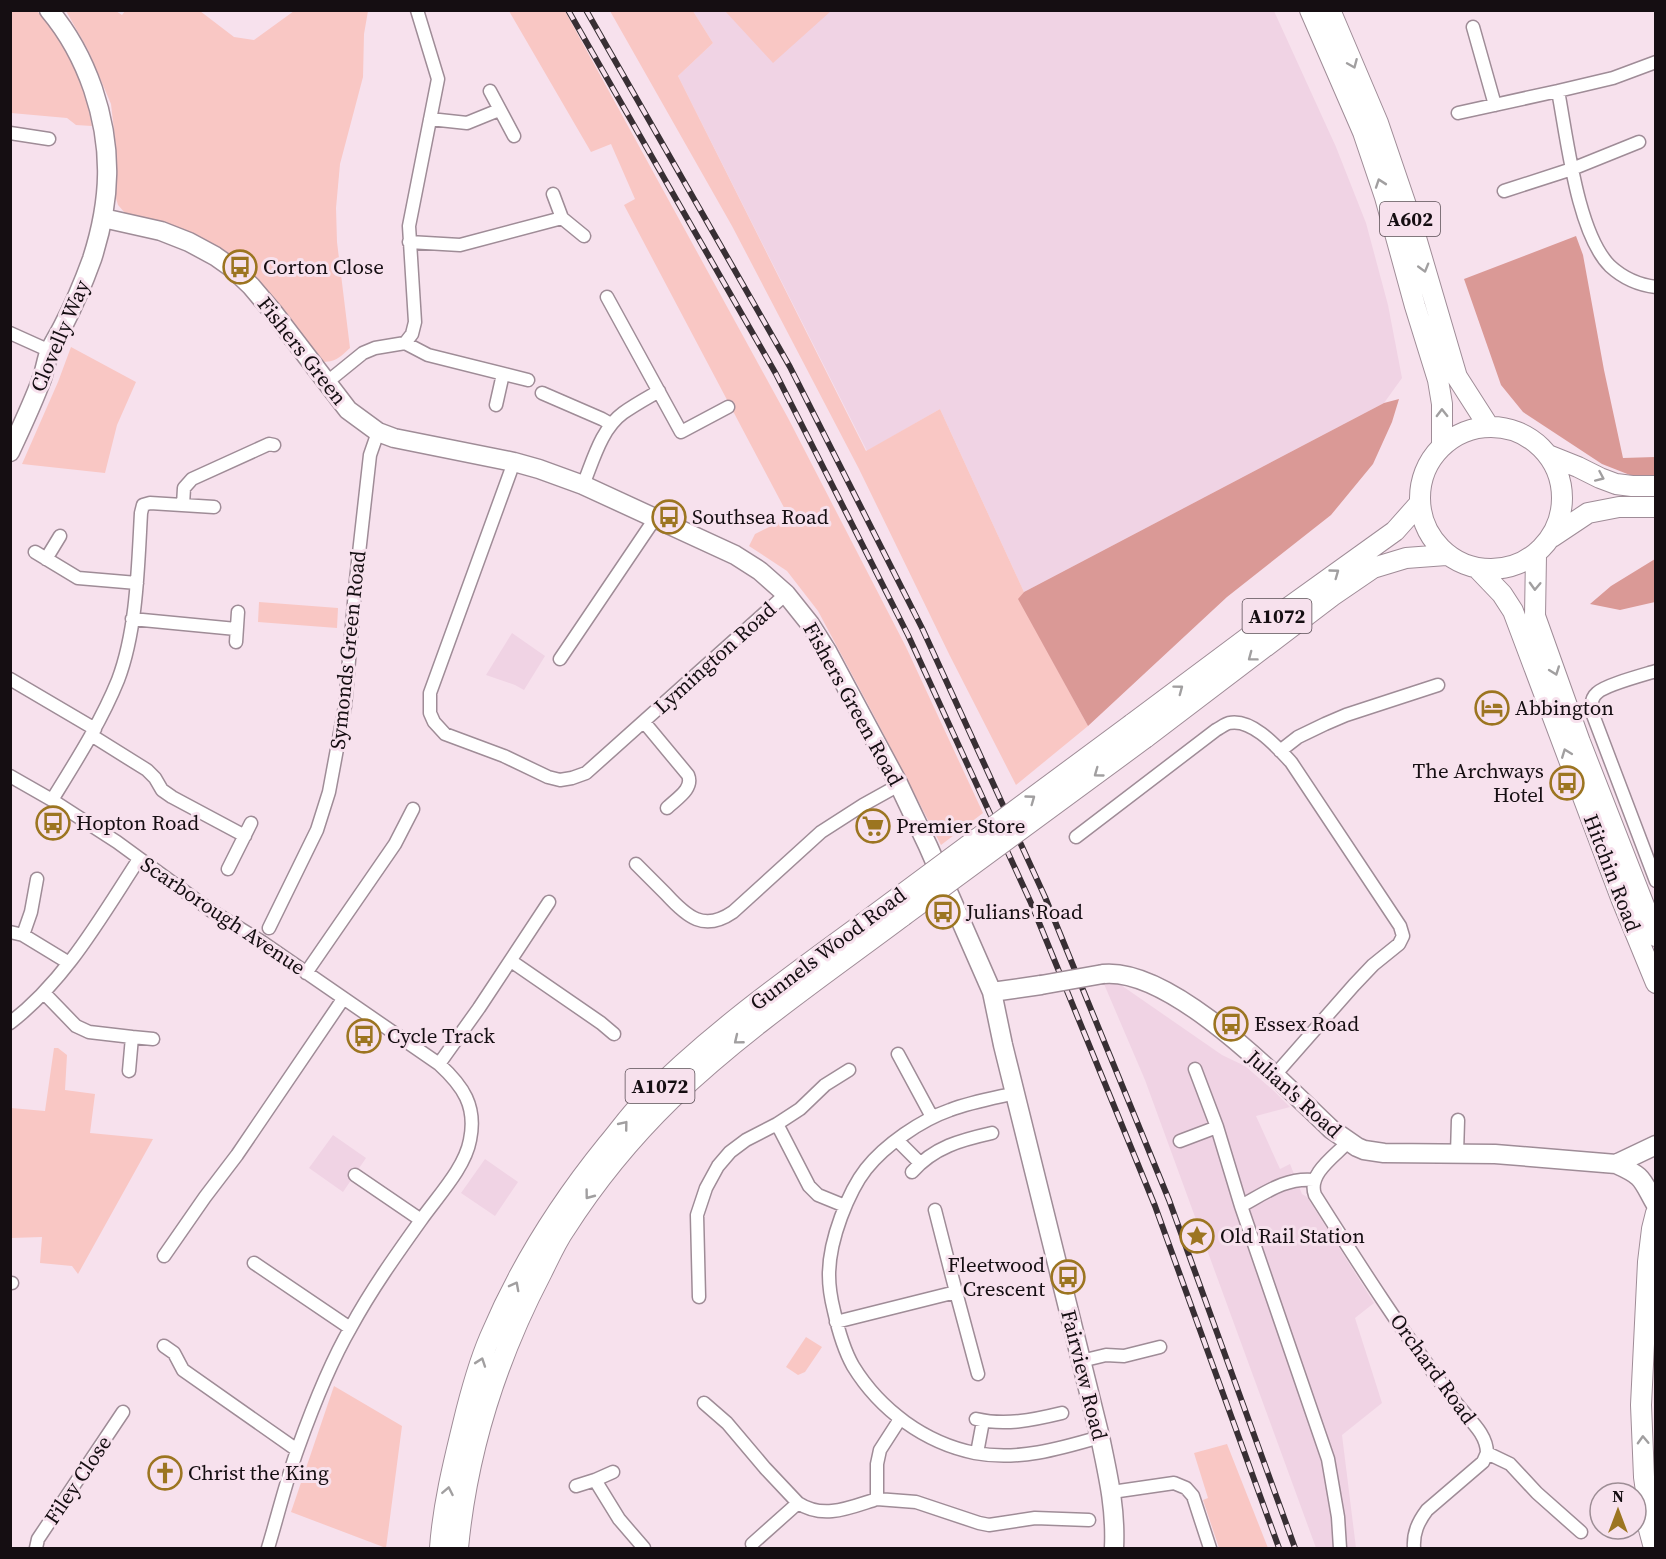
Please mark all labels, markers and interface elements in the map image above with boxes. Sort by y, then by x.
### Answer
one-way arrow [1346,58,1358,69]
one-way arrow [1375,178,1388,189]
road number: A602 [1380,202,1440,236]
bus stop icon: Corton Close [222,249,258,285]
place label: Corton Close [263,252,384,281]
one-way arrow [1417,262,1429,273]
street label: Clovelly Way [23,275,96,396]
street label: Fishers Green [251,290,354,411]
one-way arrow [1436,408,1448,417]
one-way arrow [1594,470,1605,482]
bus stop icon: Southsea Road [651,499,687,535]
place label: Southsea Road [692,502,829,531]
street label: Symonds Green Road [323,549,372,751]
one-way arrow [1329,569,1340,580]
one-way arrow [1529,581,1541,590]
street label: Lymington Road [647,595,782,720]
road number: A1072 [1242,599,1312,633]
street label: Fishers Green Road [796,617,910,791]
one-way arrow [1248,649,1259,660]
one-way arrow [1547,665,1560,676]
one-way arrow [1172,686,1183,697]
hotel icon: Abbington [1474,690,1510,726]
place label: Abbington [1515,693,1614,722]
one-way arrow [1561,748,1573,759]
place label: The Archways Hotel [1413,756,1544,809]
bus stop icon: The Archways Hotel [1549,765,1585,801]
one-way arrow [1094,766,1105,777]
one-way arrow [1025,795,1036,806]
bus stop icon: Hopton Road [35,805,71,841]
place label: Hopton Road [76,808,199,837]
supermarket icon: Premier Store [855,808,891,844]
street label: Hitchin Road [1577,810,1648,936]
place label: Premier Store [896,811,1026,840]
street label: Scarborough Avenue [135,850,311,982]
street label: Gunnels Wood Road [744,880,912,1017]
bus stop icon: Julians Road [925,894,961,930]
place label: Julians Road [965,897,1083,926]
bus stop icon: Essex Road [1213,1006,1249,1042]
place label: Essex Road [1254,1009,1359,1038]
bus stop icon: Cycle Track [346,1018,382,1054]
place label: Cycle Track [387,1021,495,1050]
one-way arrow [734,1032,745,1043]
street label: Julian's Road [1240,1042,1348,1144]
road number: A1072 [626,1069,694,1103]
one-way arrow [617,1120,628,1131]
one-way arrow [585,1188,596,1199]
place icon: Old Rail Station [1179,1218,1215,1254]
place label: Old Rail Station [1220,1221,1365,1250]
place label: Fleetwood Crescent [948,1250,1045,1303]
bus stop icon: Fleetwood Crescent [1050,1259,1086,1295]
one-way arrow [508,1281,519,1292]
street label: Fairview Road [1054,1307,1115,1443]
street label: Orchard Road [1384,1308,1483,1430]
one-way arrow [473,1358,486,1368]
street label: Filey Close [37,1430,118,1530]
one-way arrow [1636,1435,1649,1444]
church icon: Christ the King [147,1455,183,1491]
place label: Christ the King [188,1458,329,1487]
north arrow [1588,1481,1648,1541]
text: N [1612,1485,1624,1507]
one-way arrow [441,1486,454,1496]

